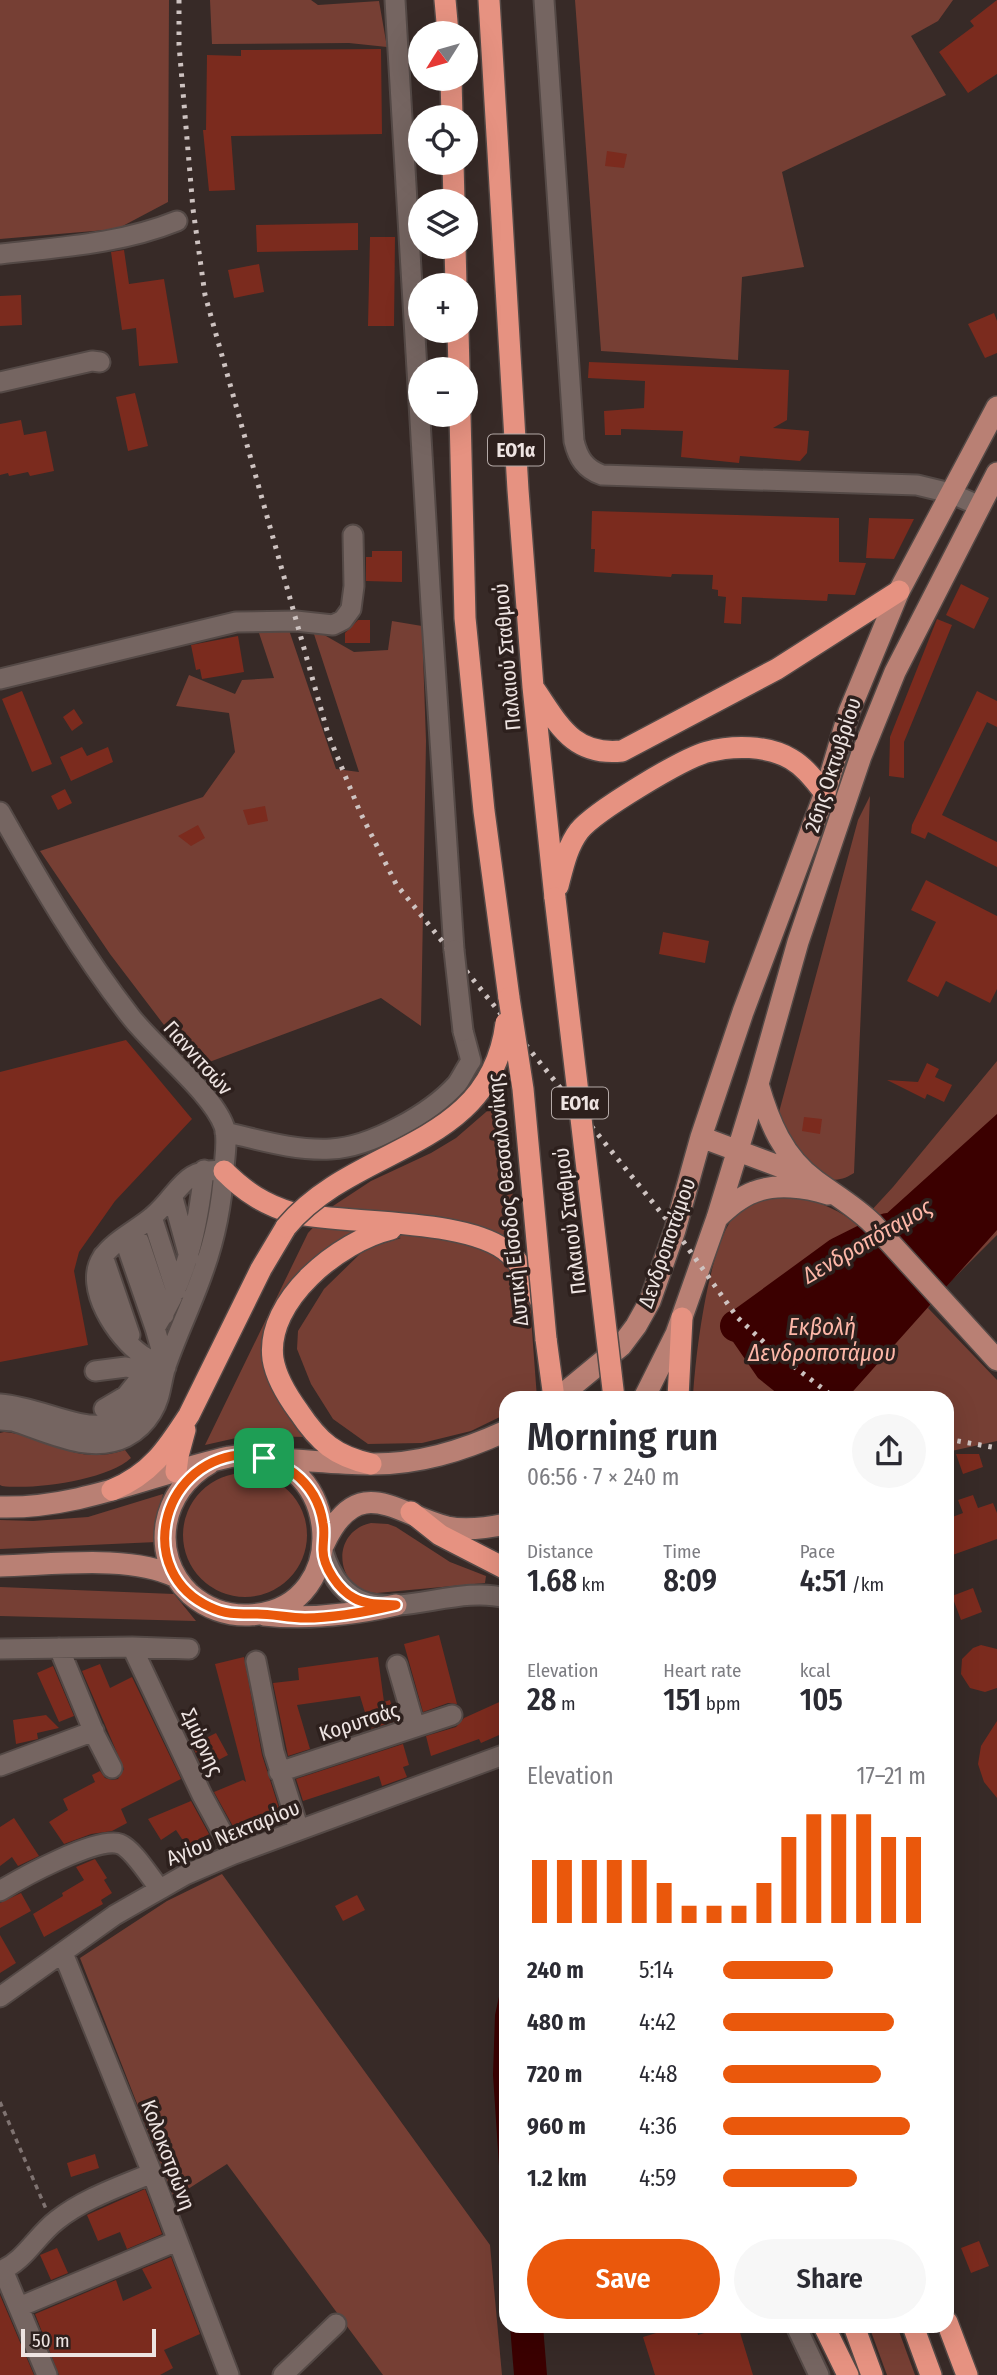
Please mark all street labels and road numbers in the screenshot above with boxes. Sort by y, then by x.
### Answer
road number: ΕΟ1α [488,435,544,466]
street label: Παλαιού Σταθμού [488,582,526,732]
street label: 26ης Οκτωβρίου [799,694,867,836]
street label: Γιαννιτσών [158,1015,238,1101]
street label: Δυτική Είσοδος Θεσσαλονίκης [482,1072,534,1328]
road number: ΕΟ1α [552,1088,608,1119]
street label: Παλαιού Σταθμού [548,1146,592,1296]
street label: Δενδροποτάμου [633,1175,701,1311]
street label: Κορυτσάς [316,1697,402,1747]
street label: Σμύρνης [175,1704,229,1780]
street label: Αγίου Νεκταρίου [163,1794,303,1872]
street label: Κολοκοτρώνη [135,2096,201,2214]

